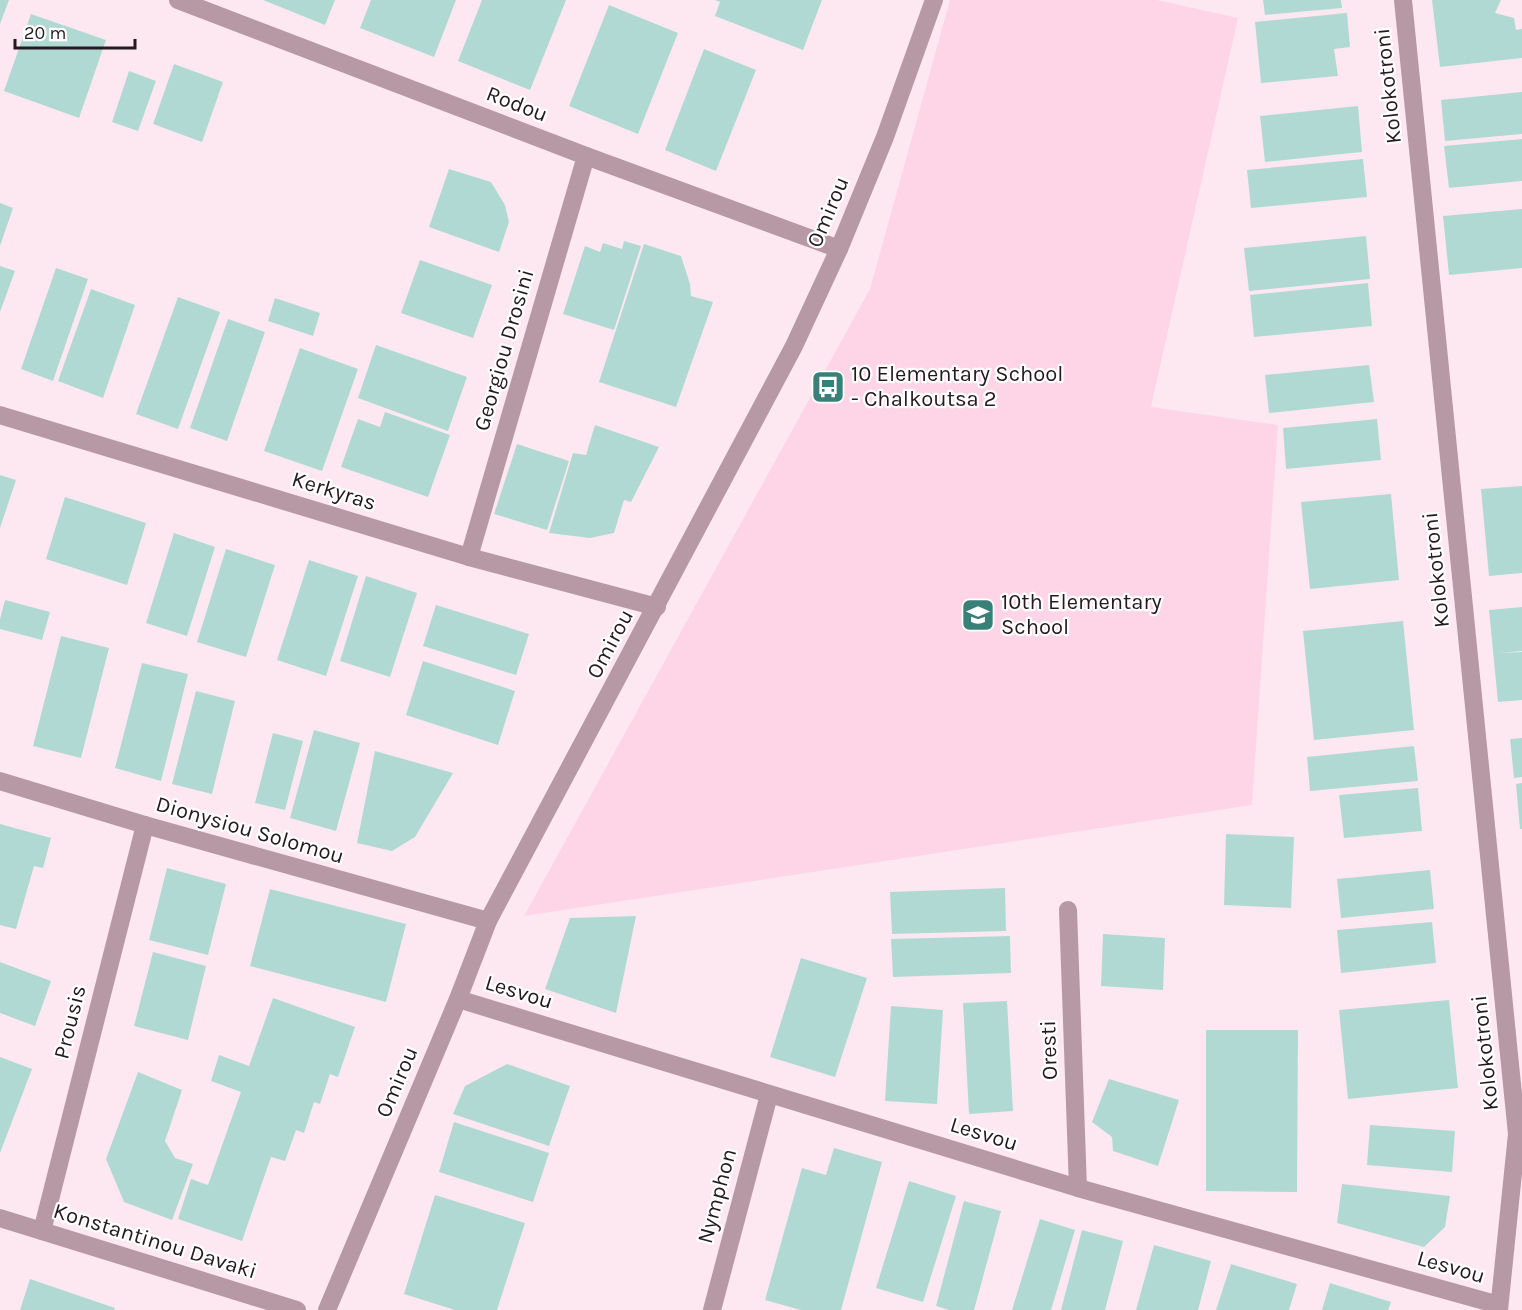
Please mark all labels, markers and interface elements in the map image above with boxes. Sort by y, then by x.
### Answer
scale bar [15,12,135,50]
text: 20 m [24,22,66,44]
street label: Kolokotroni [1369,27,1407,145]
street label: Rodou [483,80,551,128]
street label: Omirou [801,173,855,251]
street label: Georgiou Drosini [468,266,540,434]
place label: 10 Elementary School - Chalkoutsa 2 [851,361,1063,412]
bus stop icon: 10 Elementary School - Chalkoutsa 2 [810,369,846,405]
street label: Kerkyras [289,466,379,516]
street label: Kolokotroni [1417,511,1455,629]
place label: 10th Elementary School [1001,589,1162,640]
school or university icon: 10th Elementary School [960,597,996,633]
street label: Omirou [581,605,639,683]
street label: Dionysiou Solomou [153,791,347,869]
street label: Lesvou [482,969,556,1015]
street label: Prousis [48,982,92,1062]
street label: Kolokotroni [1466,994,1504,1112]
street label: Oresti [1035,1020,1063,1080]
street label: Omirou [370,1043,424,1121]
street label: Lesvou [947,1111,1021,1157]
street label: Nymphon [692,1146,742,1246]
street label: Konstantinou Davaki [50,1198,260,1284]
street label: Lesvou [1414,1245,1488,1289]

